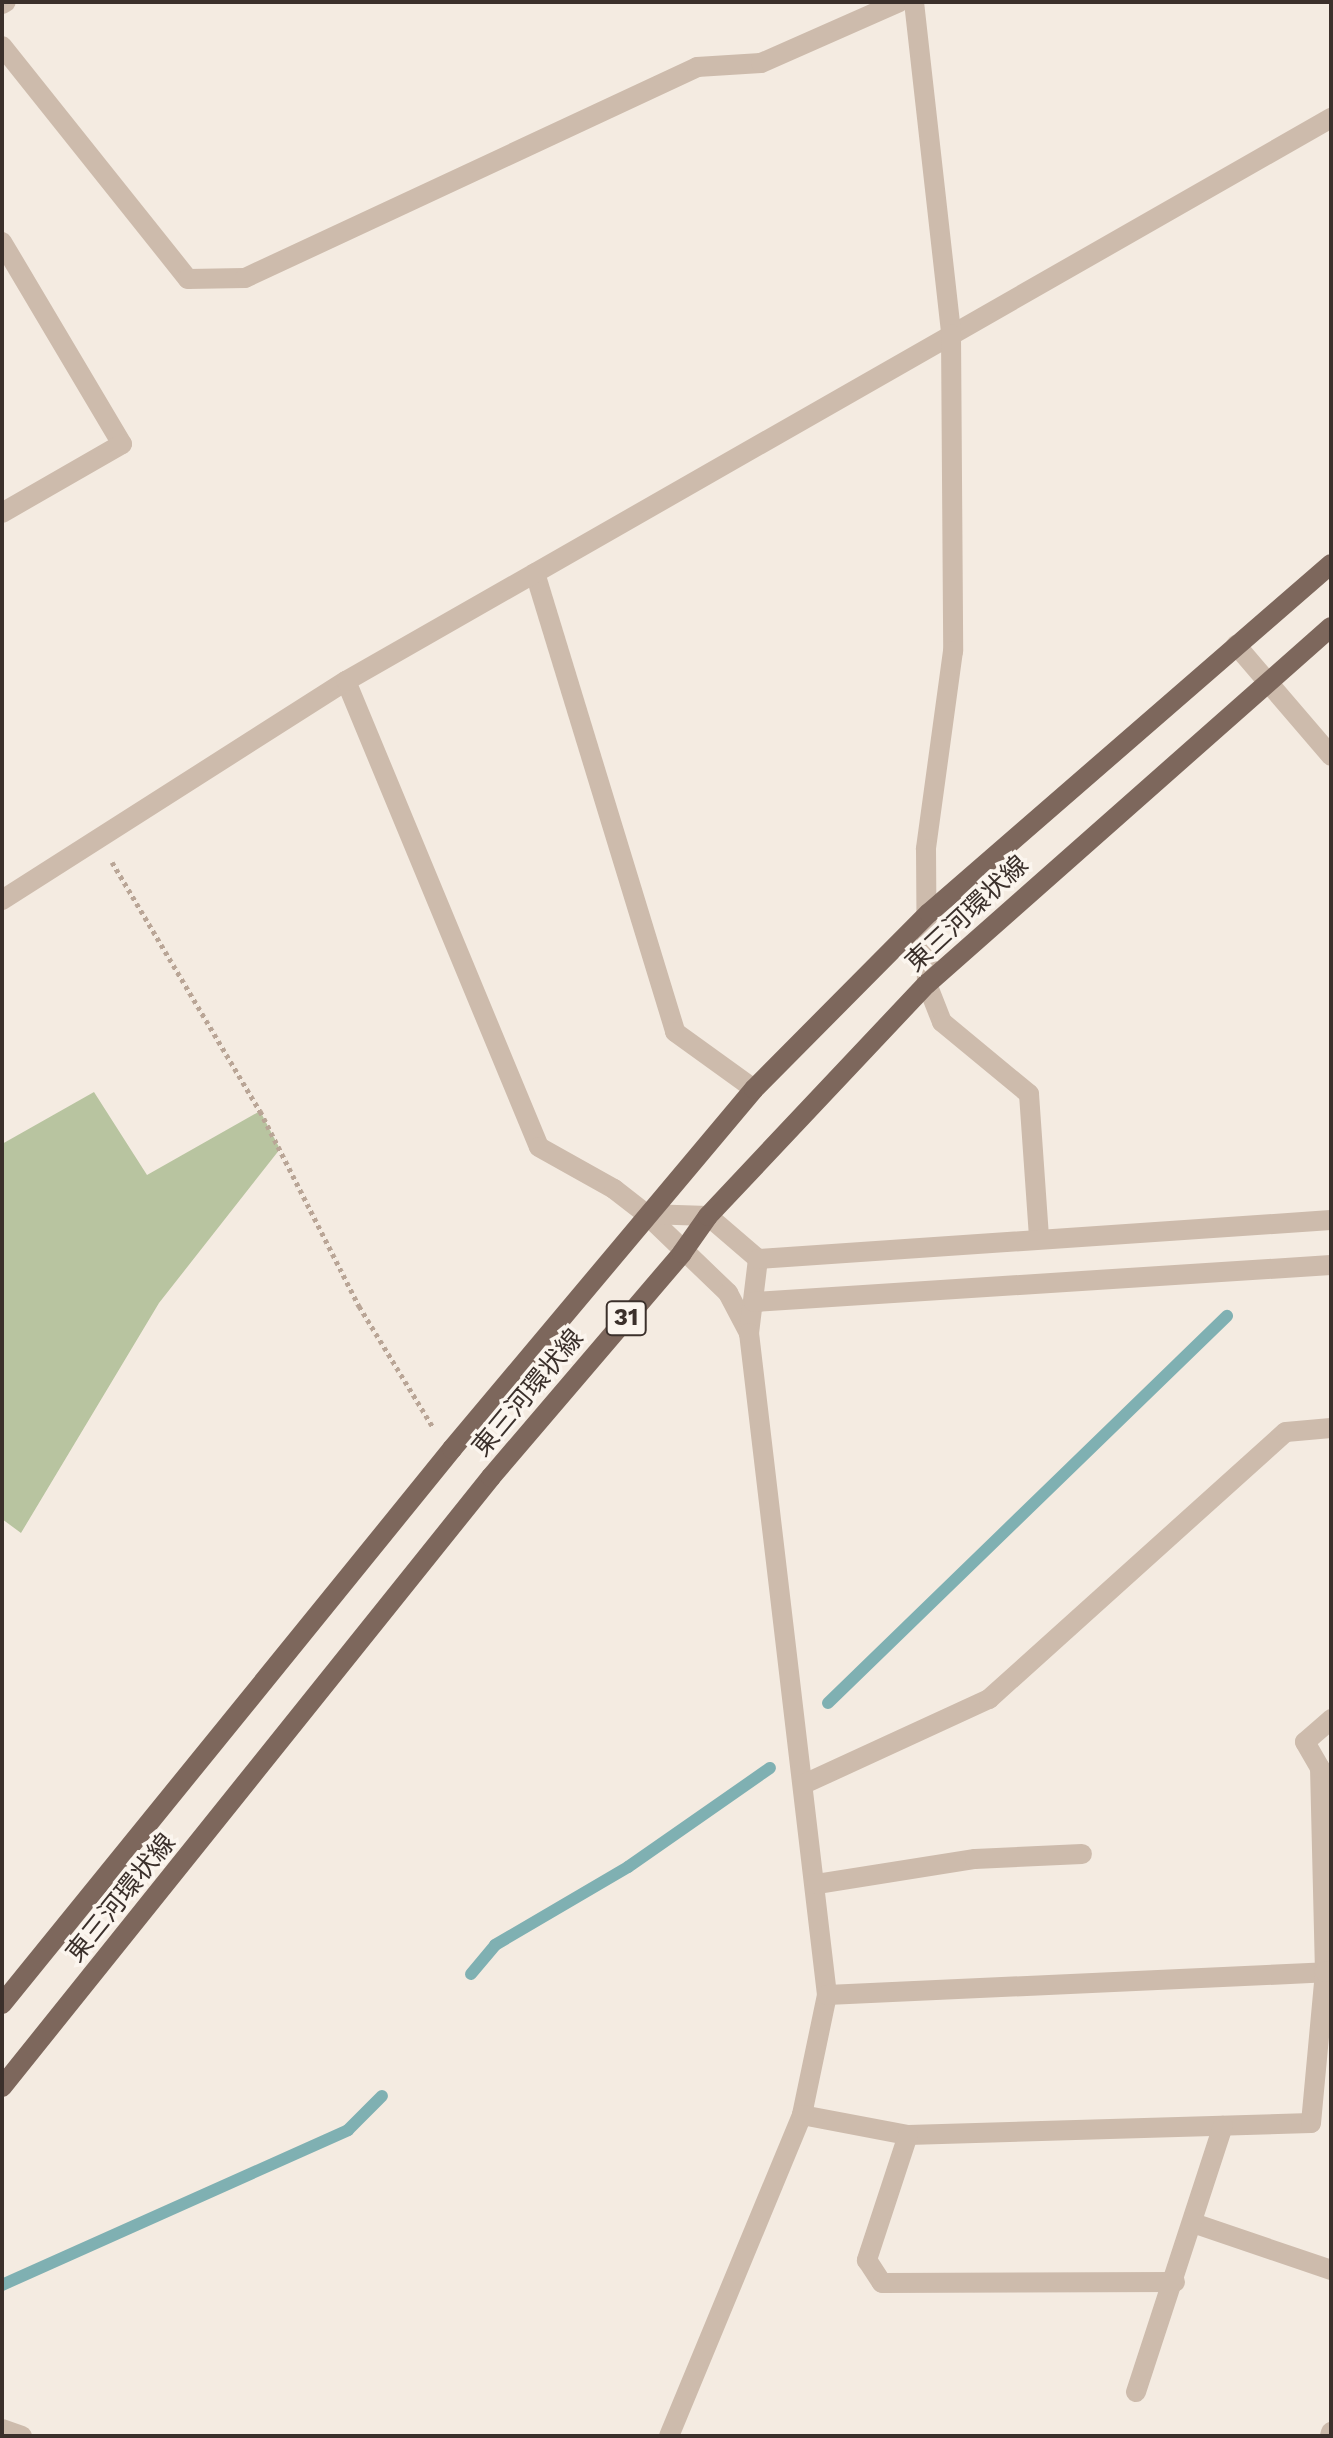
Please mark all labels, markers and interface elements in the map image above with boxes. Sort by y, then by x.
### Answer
street label: 東三河環状線 [899,849,1035,979]
road number: 31 [604,1298,648,1338]
street label: 東三河環状線 [466,1323,590,1463]
street label: 東三河環状線 [60,1828,182,1968]

